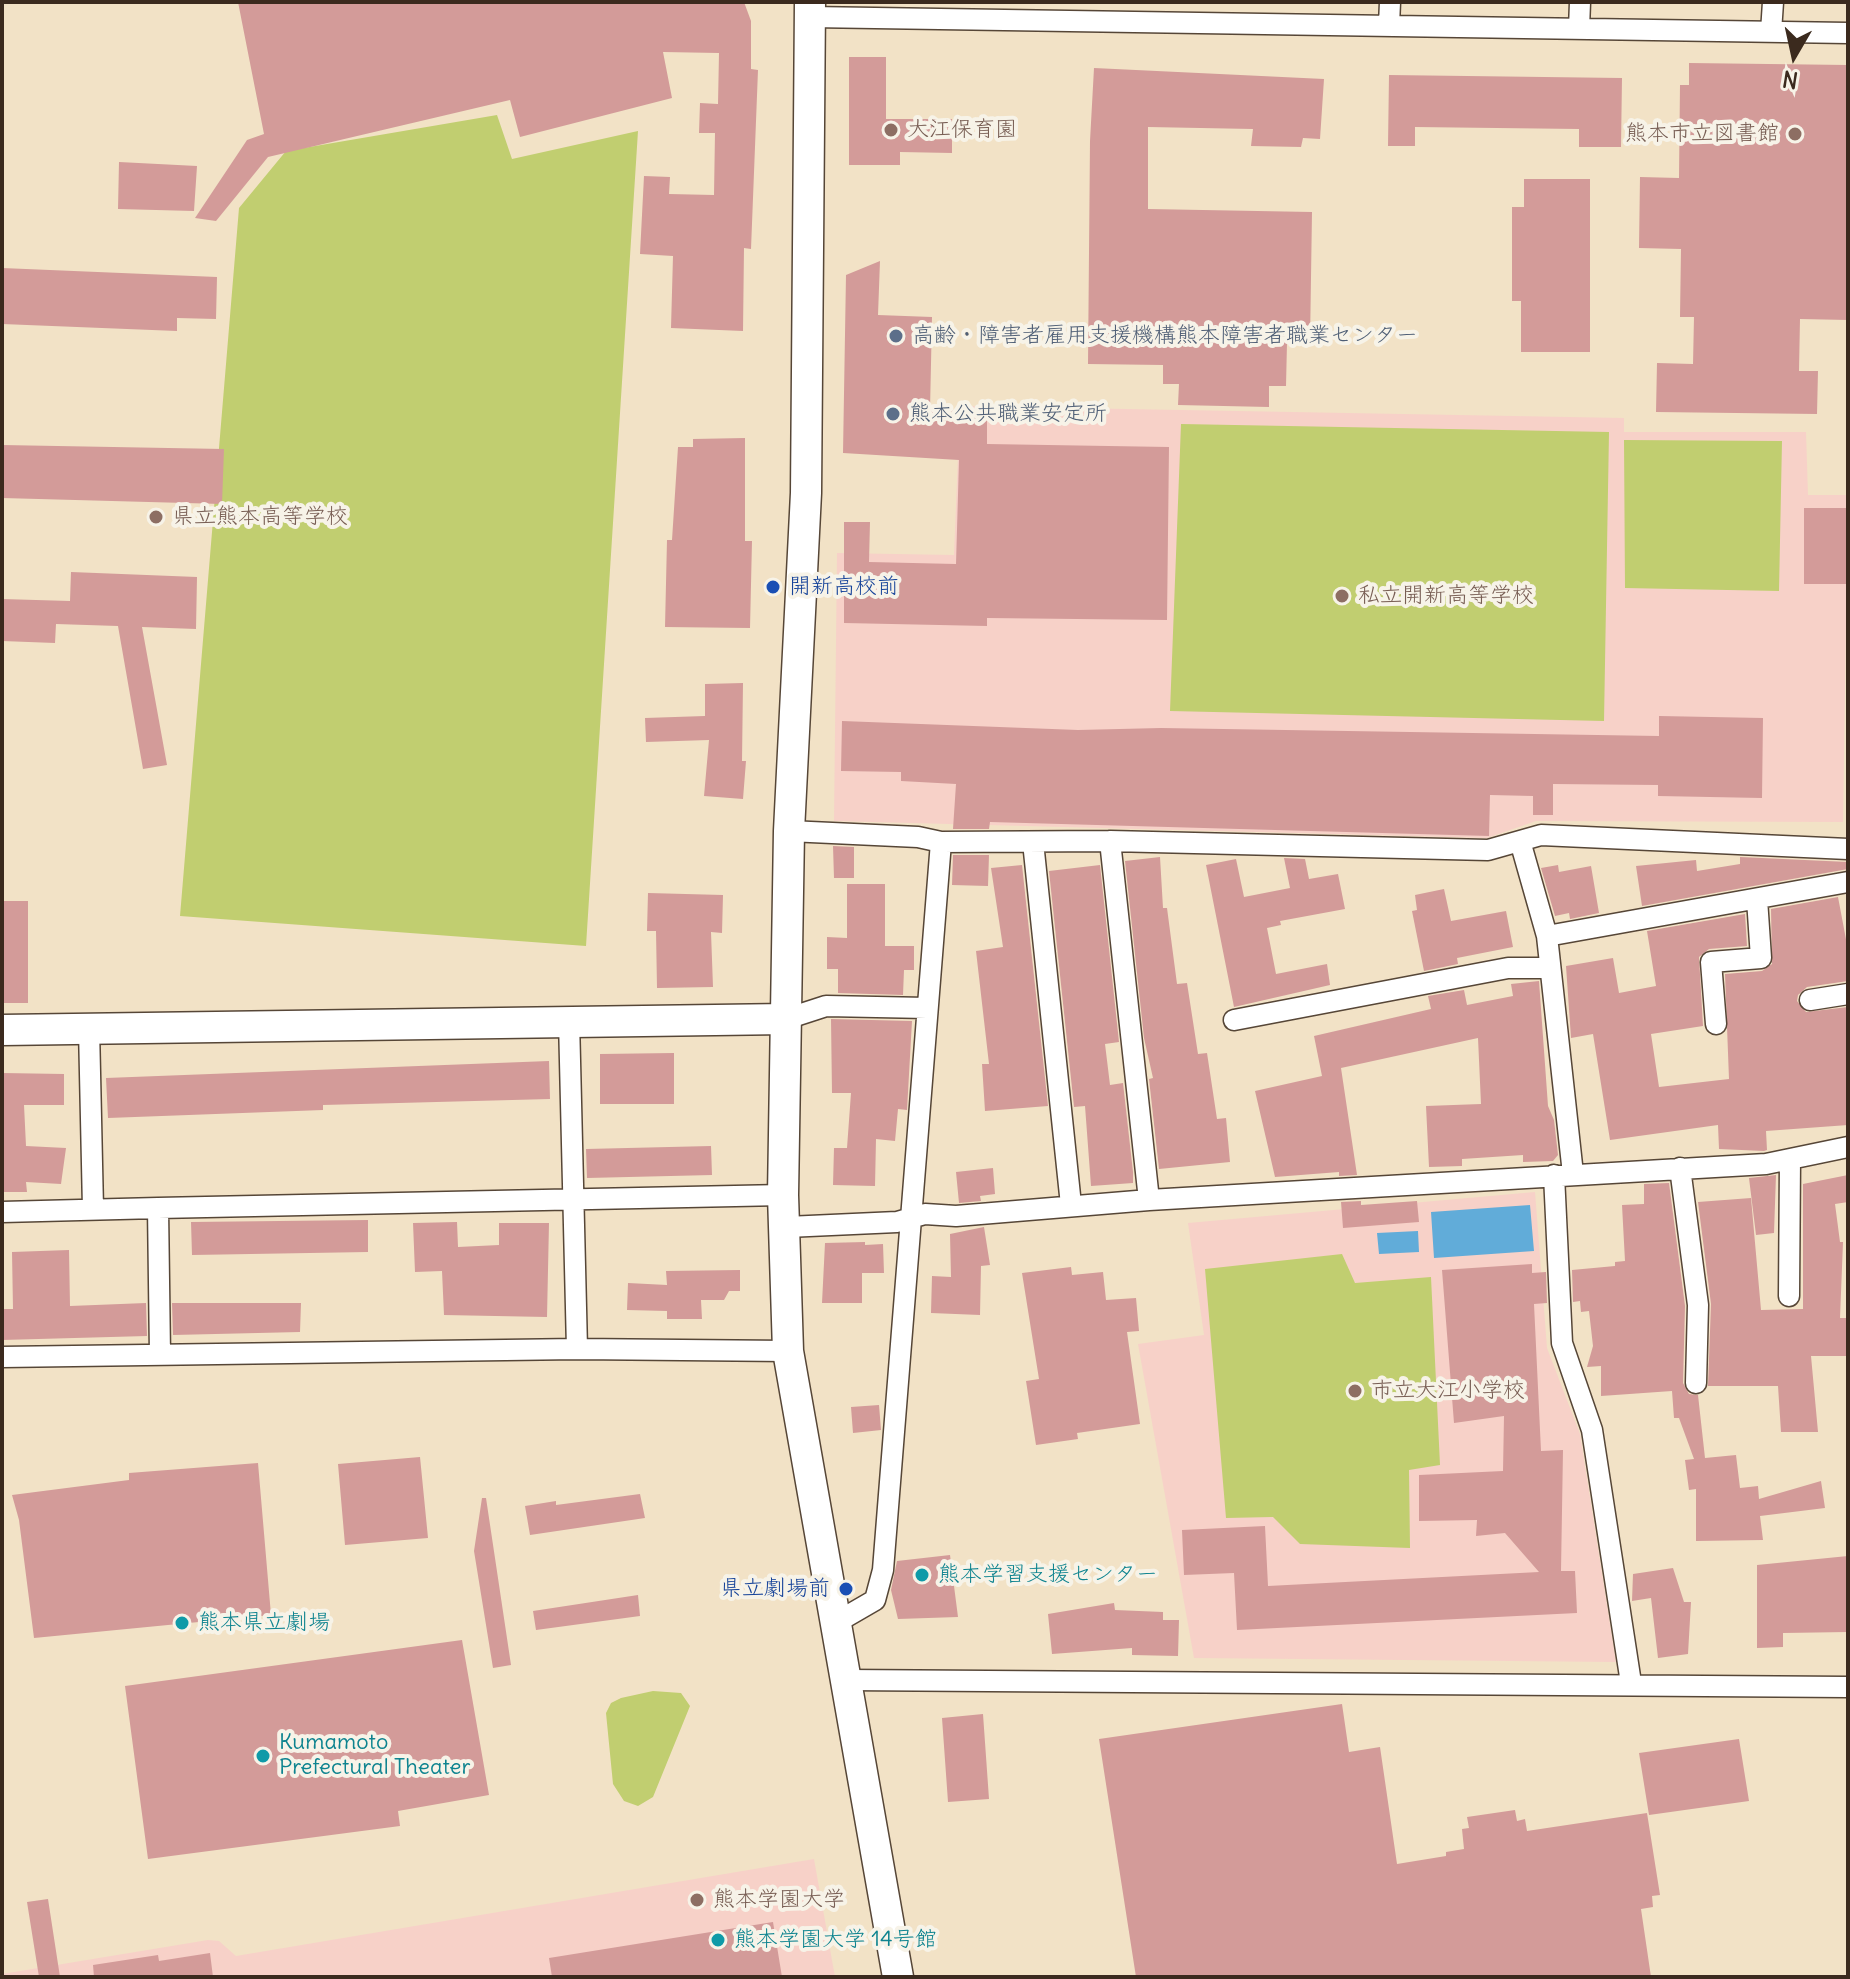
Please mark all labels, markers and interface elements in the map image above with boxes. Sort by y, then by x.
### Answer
north arrow [1754,16,1834,96]
text: N [1781,65,1800,95]
place label: 大江保育園 [907,117,1017,143]
marker: 大江保育園 [882,121,900,139]
place label: 熊本市立図書館 [1625,121,1779,147]
marker: 熊本市立図書館 [1786,125,1804,143]
place label: 高齢・障害者雇用支援機構熊本障害者職業センター [912,323,1418,349]
marker: 高齢・障害者雇用支援機構熊本障害者職業センター [887,327,905,345]
place label: 熊本公共職業安定所 [909,401,1107,427]
marker: 熊本公共職業安定所 [884,405,902,423]
place label: 県立熊本高等学校 [172,504,348,530]
marker: 県立熊本高等学校 [147,508,165,526]
place label: 開新高校前 [789,574,899,600]
marker: 開新高校前 [764,578,782,596]
place label: 私立開新高等学校 [1358,583,1534,609]
marker: 私立開新高等学校 [1333,587,1351,605]
place label: 市立大江小学校 [1371,1378,1525,1404]
marker: 市立大江小学校 [1346,1382,1364,1400]
place label: 熊本学習支援センター [938,1562,1158,1588]
marker: 熊本学習支援センター [913,1566,931,1584]
place label: 県立劇場前 [720,1576,830,1602]
marker: 県立劇場前 [837,1580,855,1598]
place label: 熊本県立劇場 [198,1610,330,1636]
marker: 熊本県立劇場 [173,1614,191,1632]
place label: Kumamoto Prefectural Theater [279,1730,470,1782]
marker: Kumamoto Prefectural Theater [254,1747,272,1765]
place label: 熊本学園大学 [713,1887,845,1913]
marker: 熊本学園大学 [688,1891,706,1909]
place label: 熊本学園大学 14号館 [734,1927,937,1953]
marker: 熊本学園大学 14号館 [709,1931,727,1949]

